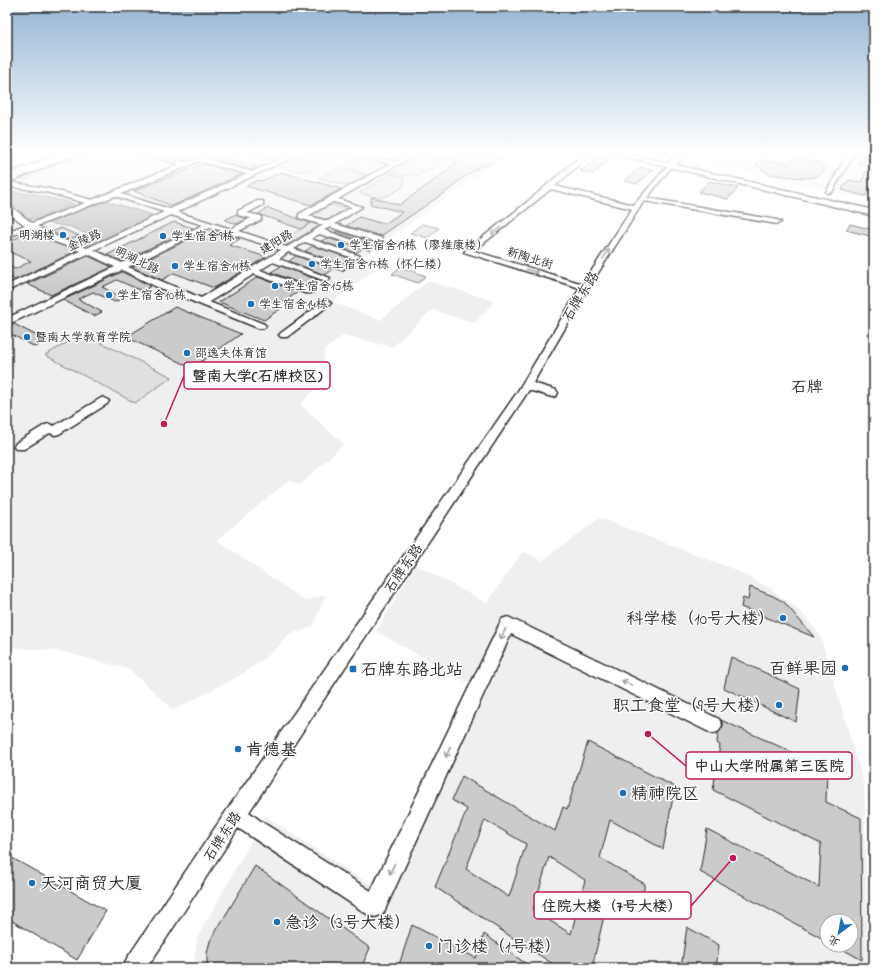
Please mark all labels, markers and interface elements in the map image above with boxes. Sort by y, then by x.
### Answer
street label: 金陵路 [64,225,105,256]
street label: 建阳路 [256,226,297,260]
one-way arrow [490,226,501,235]
place label: 明湖楼 [19,227,55,245]
place label: 学生宿舍9栋 [171,228,235,246]
marker: 明湖楼 [58,230,68,240]
marker: 学生宿舍9栋 [158,231,168,241]
place label: 学生宿舍19栋（廖维康楼） [349,237,488,255]
marker: 学生宿舍19栋（廖维康楼） [336,240,346,250]
street label: 明湖北路 [111,242,162,280]
street label: 新陶北街 [504,243,555,275]
one-way arrow [603,248,611,260]
place label: 学生宿舍17栋（怀仁楼） [320,256,449,274]
place label: 学生宿舍11栋 [183,258,251,276]
marker: 学生宿舍17栋（怀仁楼） [307,259,317,269]
marker: 学生宿舍11栋 [170,261,180,271]
street label: 石牌东路 [558,267,605,326]
one-way arrow [525,268,538,275]
place label: 学生宿舍15栋 [283,278,354,296]
marker: 学生宿舍15栋 [270,281,280,291]
place label: 学生宿舍10栋 [117,287,186,305]
marker: 学生宿舍10栋 [104,290,114,300]
place label: 学生宿舍14栋 [259,296,328,314]
marker: 学生宿舍14栋 [246,299,256,309]
place label: 暨南大学教育学院 [35,329,131,347]
marker: 暨南大学教育学院 [22,332,32,342]
place label: 邵逸夫体育馆 [195,345,267,363]
marker: 邵逸夫体育馆 [182,348,192,358]
callout: 暨南大学(石牌校区) [184,362,330,389]
text: 暨南大学(石牌校区) [192,366,323,388]
district label: 石牌 [791,376,823,400]
street label: 石牌东路 [380,540,429,598]
place label: 科学楼（10号大楼） [626,607,775,632]
marker: 科学楼（10号大楼） [778,613,788,623]
one-way arrow [499,628,506,640]
place label: 百鲜果园 [769,657,837,682]
place label: 石牌东路北站 [361,658,463,683]
marker: 百鲜果园 [840,663,850,673]
marker: 石牌东路北站 [348,664,358,674]
one-way arrow [622,679,634,686]
place label: 职工食堂（9号大楼） [613,694,771,719]
marker: 职工食堂（9号大楼） [774,700,784,710]
place label: 肯德基 [246,738,297,763]
marker: 肯德基 [233,744,243,754]
one-way arrow [444,745,451,757]
callout: 中山大学附属第三医院 [686,752,852,779]
text: 中山大学附属第三医院 [694,756,844,778]
place label: 精神院区 [631,782,699,807]
marker: 精神院区 [618,788,628,798]
street label: 石牌东路 [199,808,247,866]
one-way arrow [388,863,395,875]
place label: 天河商贸大厦 [40,872,142,897]
marker: 天河商贸大厦 [27,878,37,888]
callout: 住院大楼（7号大楼） [534,892,691,919]
text: 住院大楼（7号大楼） [541,896,683,918]
place label: 急诊（3号大楼） [285,911,411,936]
north arrow [819,913,859,953]
marker: 急诊（3号大楼） [272,917,282,927]
text: 北 [825,931,843,950]
place label: 门诊楼（1号楼） [437,935,561,960]
marker: 门诊楼（1号楼） [424,941,434,951]

